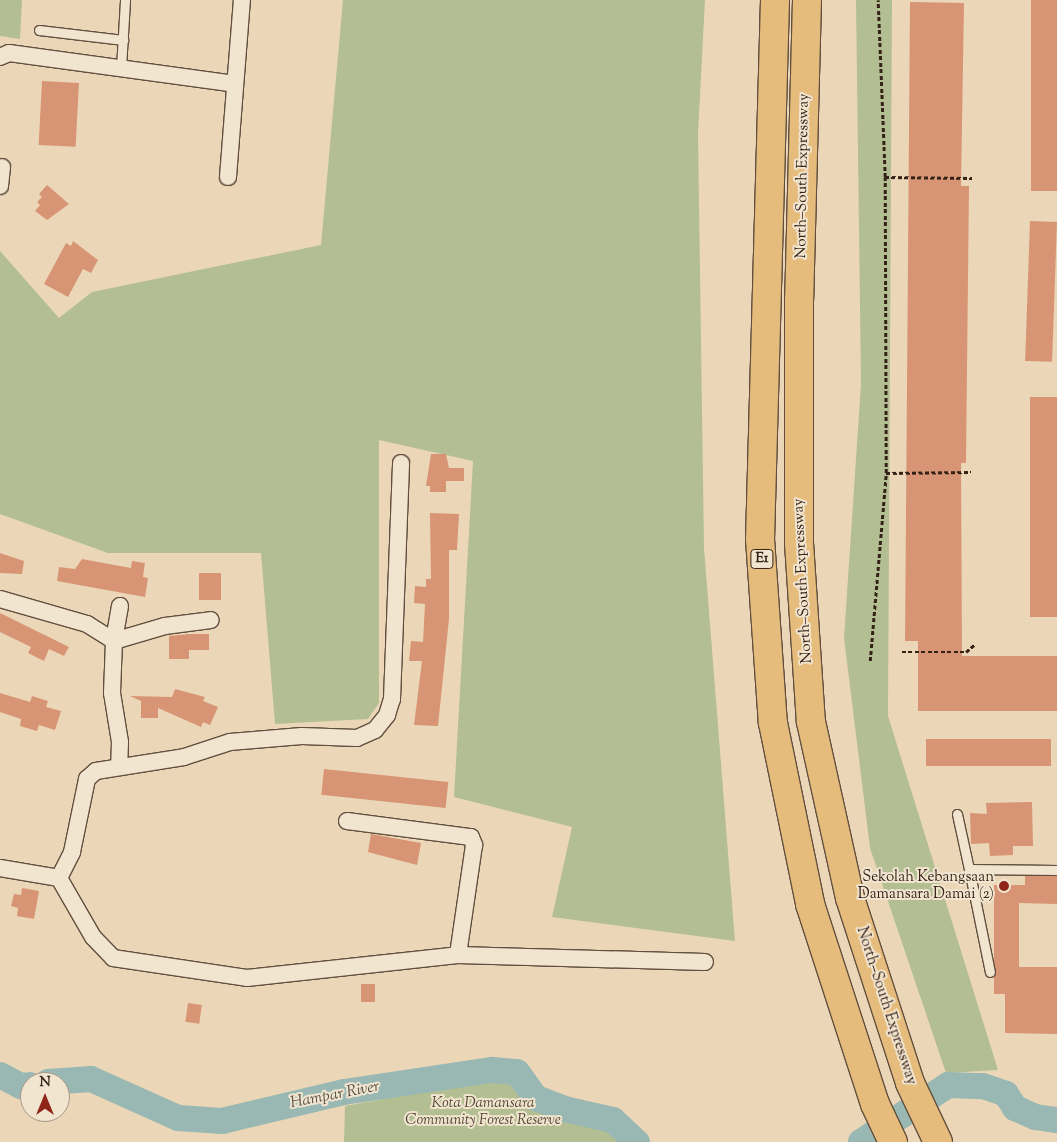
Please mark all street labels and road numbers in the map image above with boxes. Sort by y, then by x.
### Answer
street label: North–South Expressway [793,93,813,259]
street label: North–South Expressway [790,498,816,664]
road number: E1 [750,548,774,570]
street label: North–South Expressway [852,925,920,1087]

